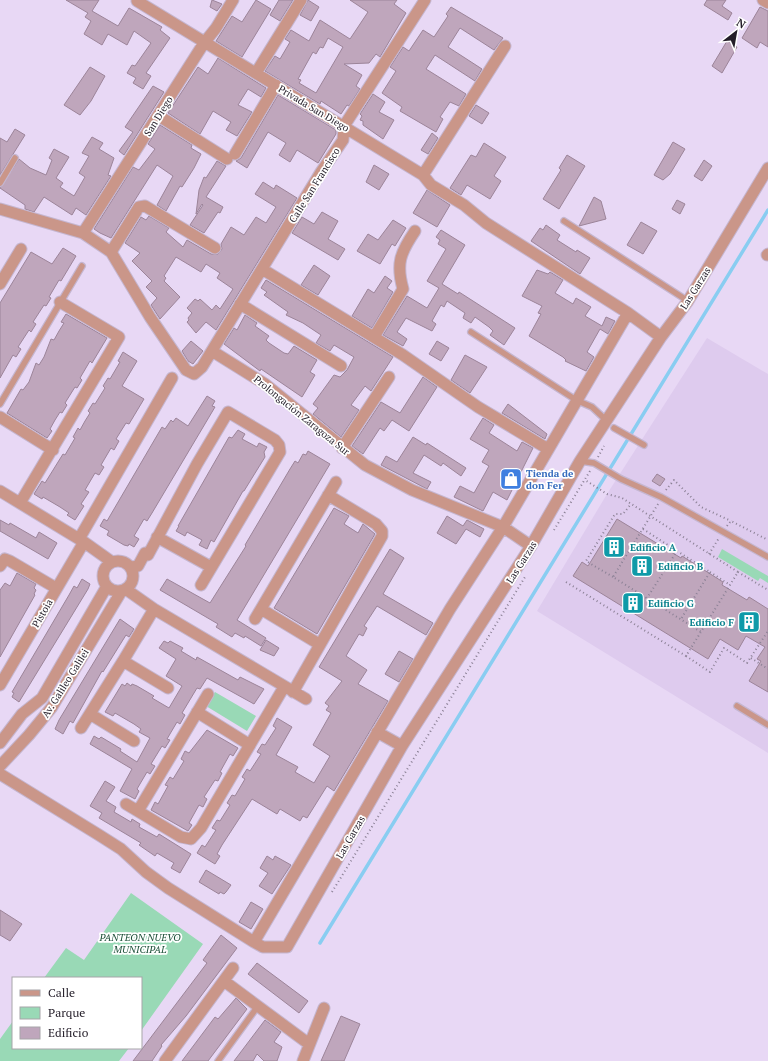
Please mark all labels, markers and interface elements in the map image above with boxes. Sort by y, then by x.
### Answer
north arrow [716,12,756,52]
text: N [734,15,749,32]
street label: Privada San Diego [276,82,352,135]
street label: San Diego [141,93,176,139]
street label: Calle San Francisco [286,145,343,225]
street label: Las Garzas [677,265,713,312]
street label: Prolongación Zaragoza Sur [251,373,352,458]
shop icon: Tienda de don Fer [498,466,524,492]
place label: Tienda de don Fer [526,467,574,492]
building icon: Edificio A [601,534,627,560]
street label: Las Garzas [503,539,539,586]
place label: Edificio A [630,541,677,554]
building icon: Edificio B [629,553,655,579]
place label: Edificio B [658,560,704,573]
building icon: Edificio G [620,590,646,616]
street label: Pistoia [29,597,56,630]
place label: Edificio G [648,597,694,610]
building icon: Edificio F [736,609,762,635]
place label: Edificio F [690,616,734,629]
street label: Av. Galileo Galilei [39,647,92,720]
street label: Las Garzas [333,814,368,861]
park label: PANTEON NUEVO MUNICIPAL [98,931,181,956]
legend [12,977,142,1049]
text: Calle [48,985,75,1000]
text: Parque [48,1005,85,1020]
text: Edificio [48,1025,89,1040]

